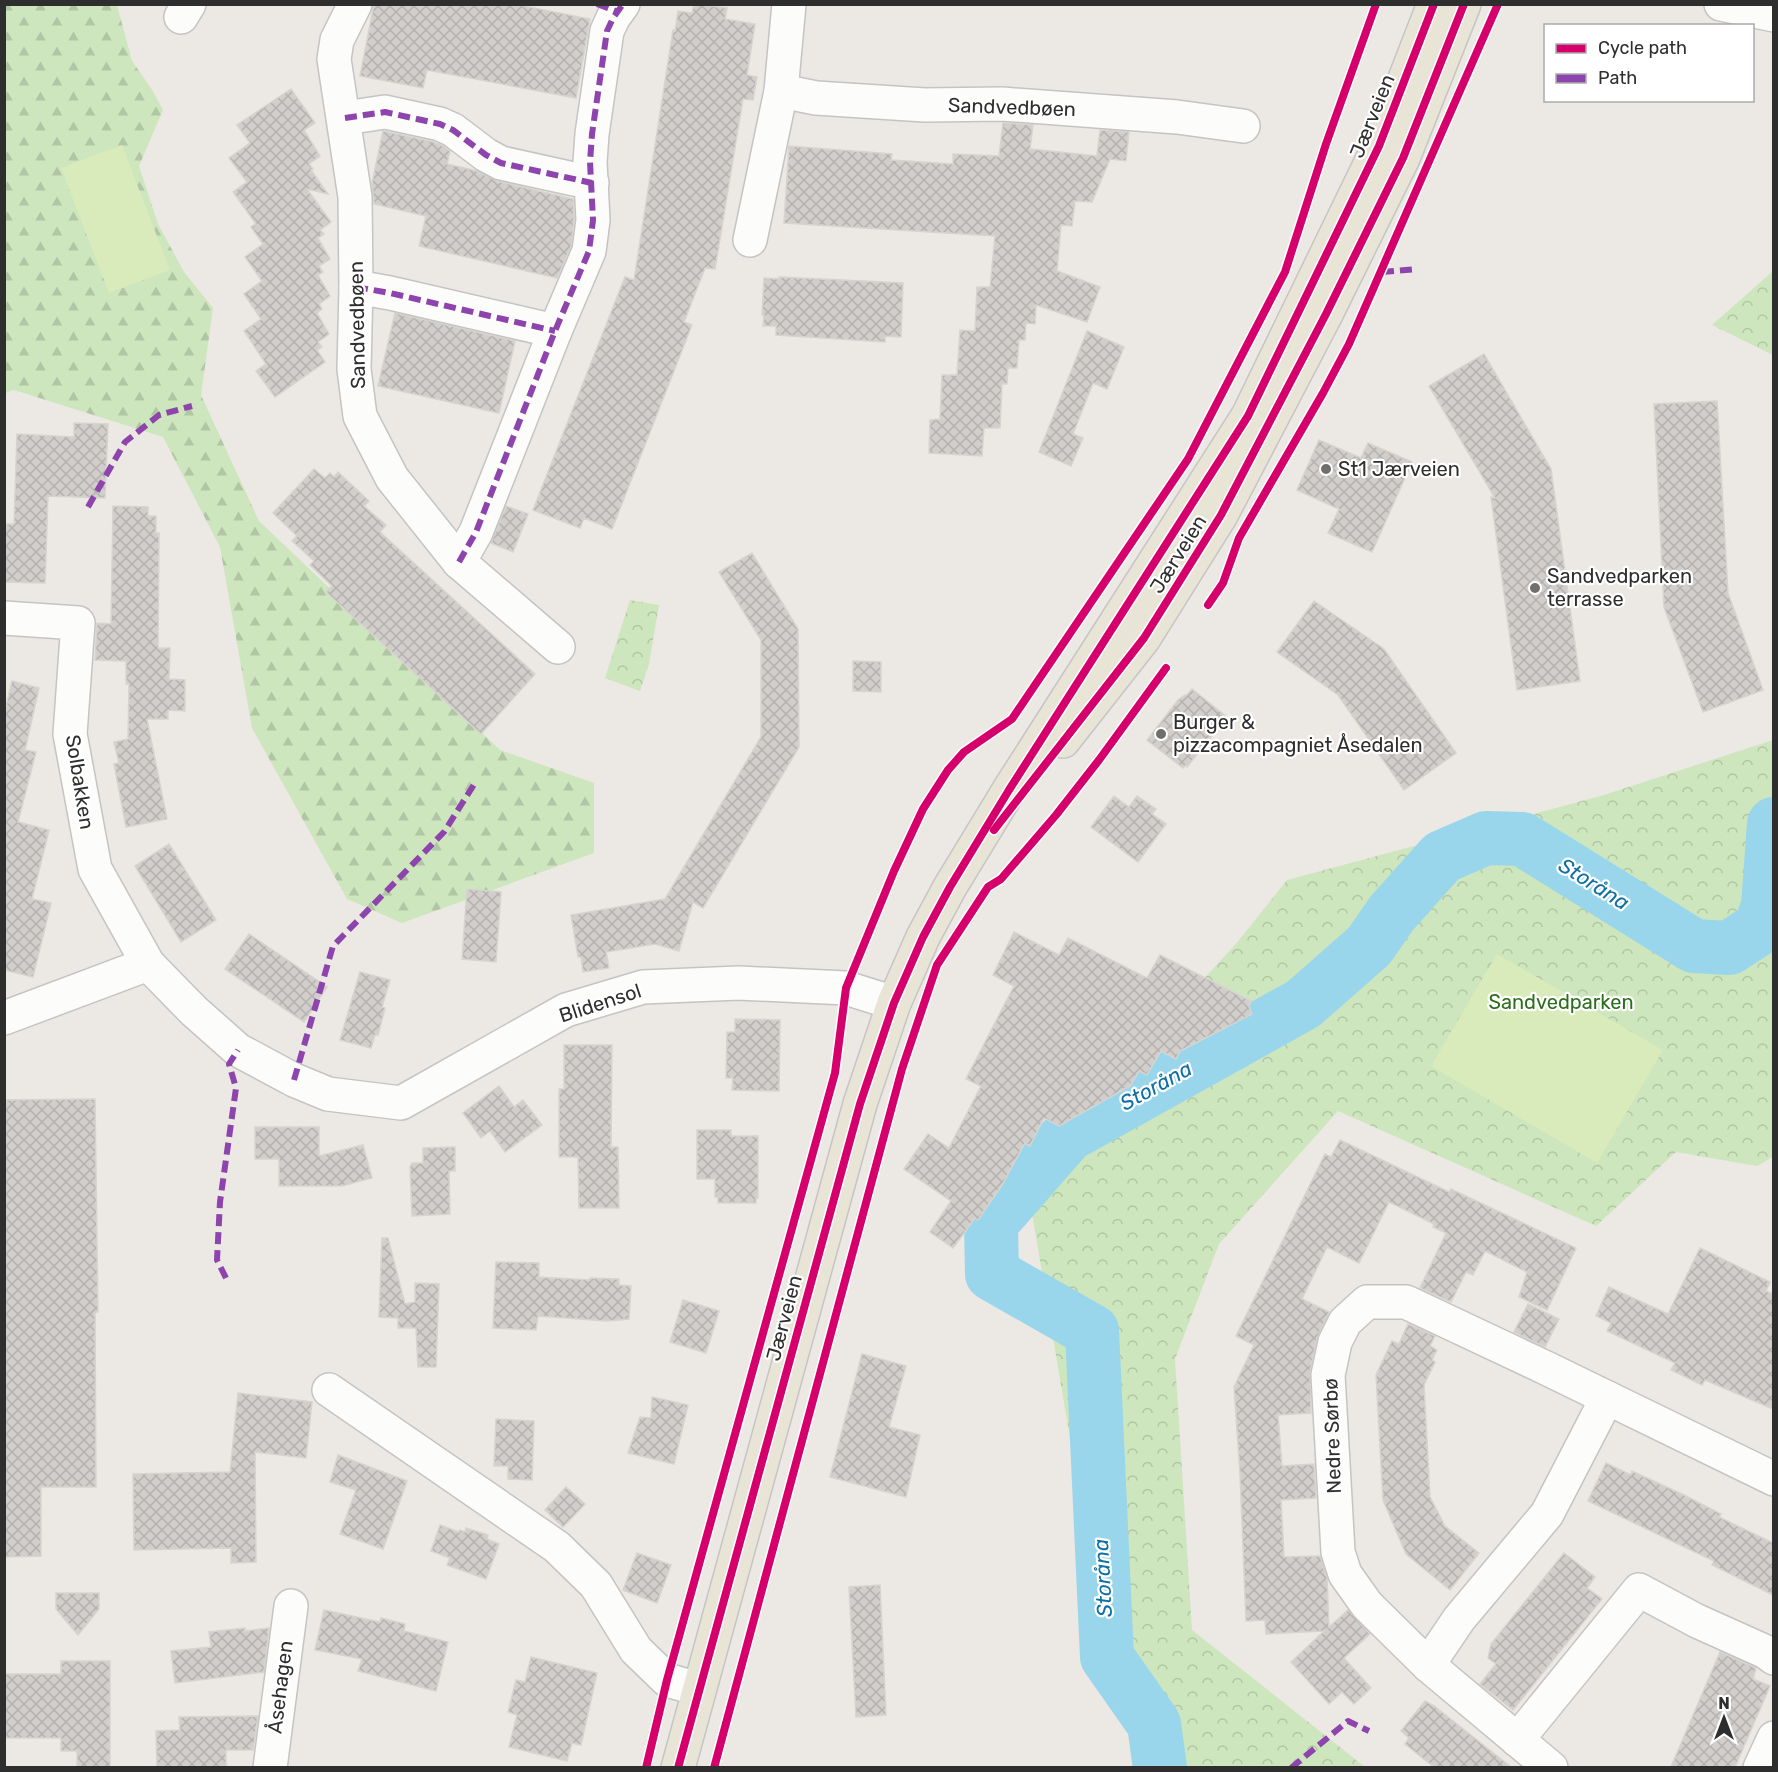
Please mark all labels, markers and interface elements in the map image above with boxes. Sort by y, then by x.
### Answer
legend [1544,24,1754,102]
text: Cycle path [1598,37,1687,59]
text: Path [1598,67,1637,89]
street label: Jærveien [1344,71,1400,161]
street label: Sandvedbøen [948,93,1076,121]
street label: Sandvedbøen [344,261,370,389]
place label: St1 Jærveien [1338,457,1460,481]
marker: St1 Jærveien [1319,462,1333,476]
street label: Jærveien [1144,510,1212,598]
place label: Sandvedparken terrasse [1547,564,1692,611]
marker: Sandvedparken terrasse [1528,581,1542,595]
place label: Burger & pizzacompagniet Åsedalen [1173,710,1423,757]
marker: Burger & pizzacompagniet Åsedalen [1154,727,1168,741]
street label: Solbakken [61,733,99,831]
water label: Storåna [1554,852,1634,915]
street label: Blidensol [556,978,644,1028]
park label: Sandvedparken [1488,990,1634,1014]
water label: Storåna [1115,1056,1196,1116]
street label: Jærveien [761,1272,807,1364]
street label: Nedre Sørbø [1318,1378,1346,1494]
water label: Storåna [1088,1538,1117,1618]
street label: Åsehagen [262,1639,298,1735]
north arrow [1694,1688,1754,1748]
text: N [1718,1694,1730,1713]

